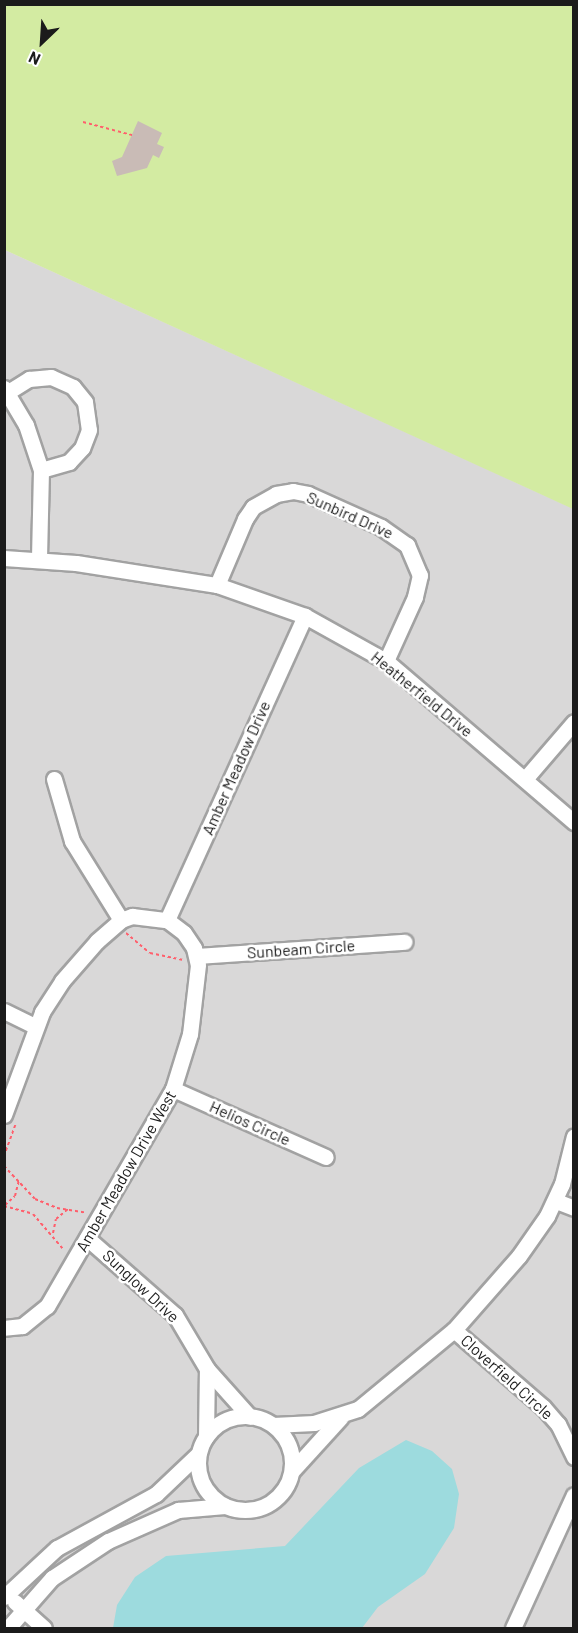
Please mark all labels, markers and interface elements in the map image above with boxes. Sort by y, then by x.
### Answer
north arrow [12,12,72,72]
text: N [25,48,43,70]
street label: Sunbird Drive [304,487,396,543]
street label: Heatherfield Drive [367,647,477,741]
street label: Amber Meadow Drive [198,698,274,838]
street label: Sunbeam Circle [246,936,356,962]
street label: Amber Meadow Drive West [72,1087,180,1255]
street label: Helios Circle [207,1097,293,1149]
street label: Sunglow Drive [99,1246,183,1326]
street label: Cloverfield Circle [457,1331,557,1423]

